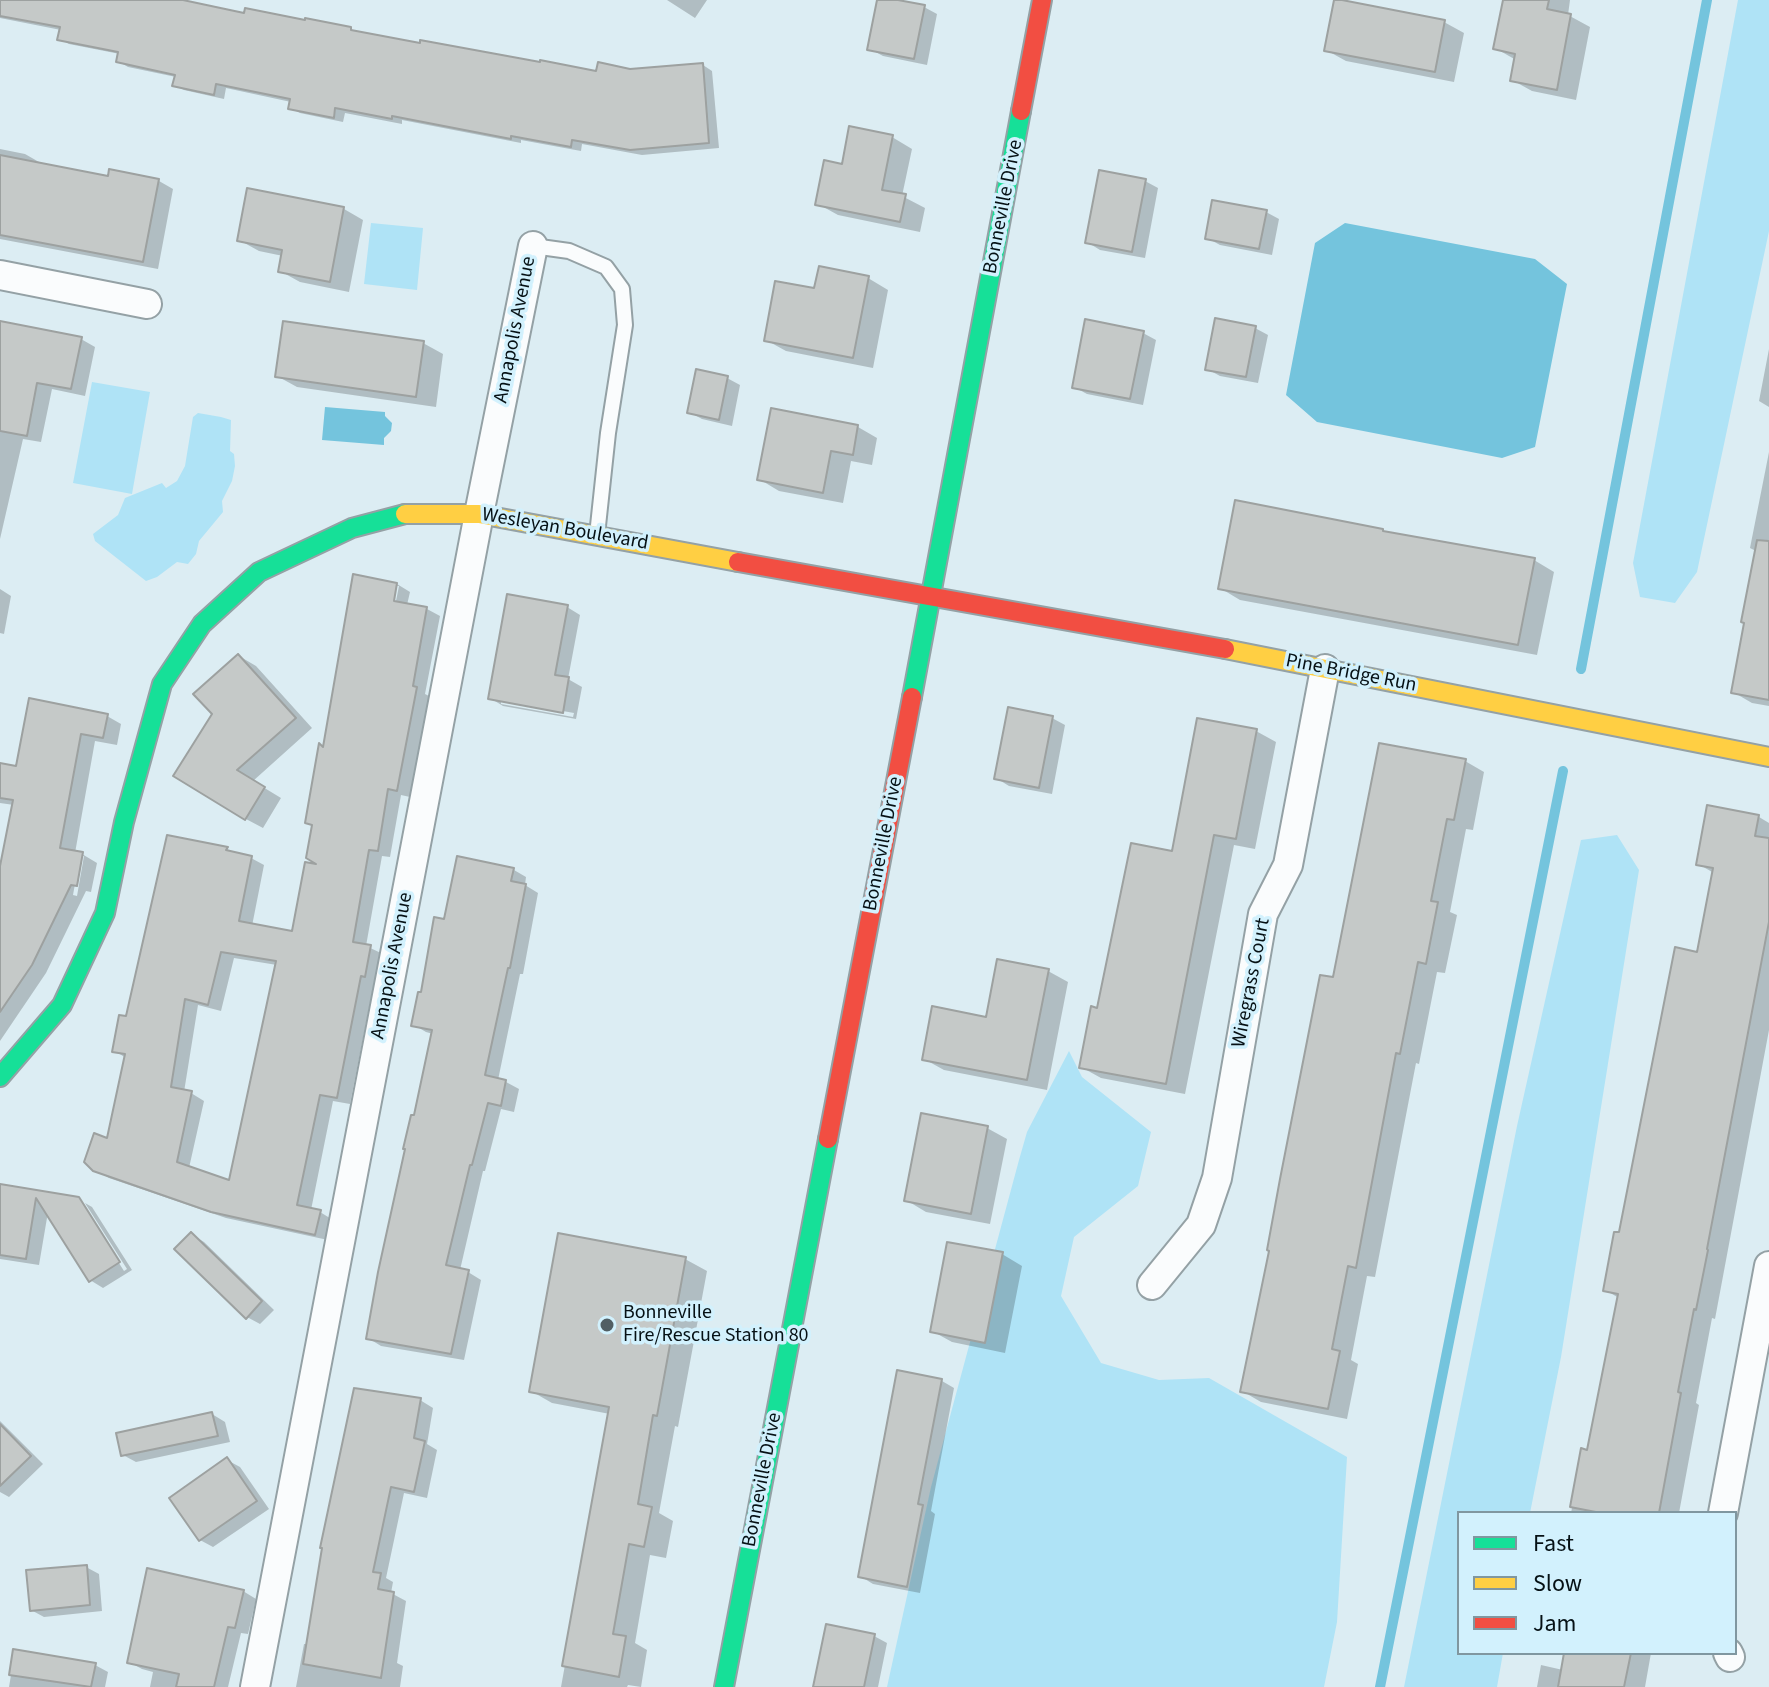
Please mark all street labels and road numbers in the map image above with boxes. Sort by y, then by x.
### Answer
street label: Bonneville Drive [979,138,1029,276]
street label: Annapolis Avenue [490,255,542,405]
street label: Wesleyan Boulevard [480,504,650,556]
street label: Pine Bridge Run [1284,650,1418,698]
street label: Bonneville Drive [859,775,909,913]
street label: Annapolis Avenue [367,891,419,1041]
street label: Wiregrass Court [1228,916,1276,1050]
street label: Bonneville Drive [738,1411,788,1549]

